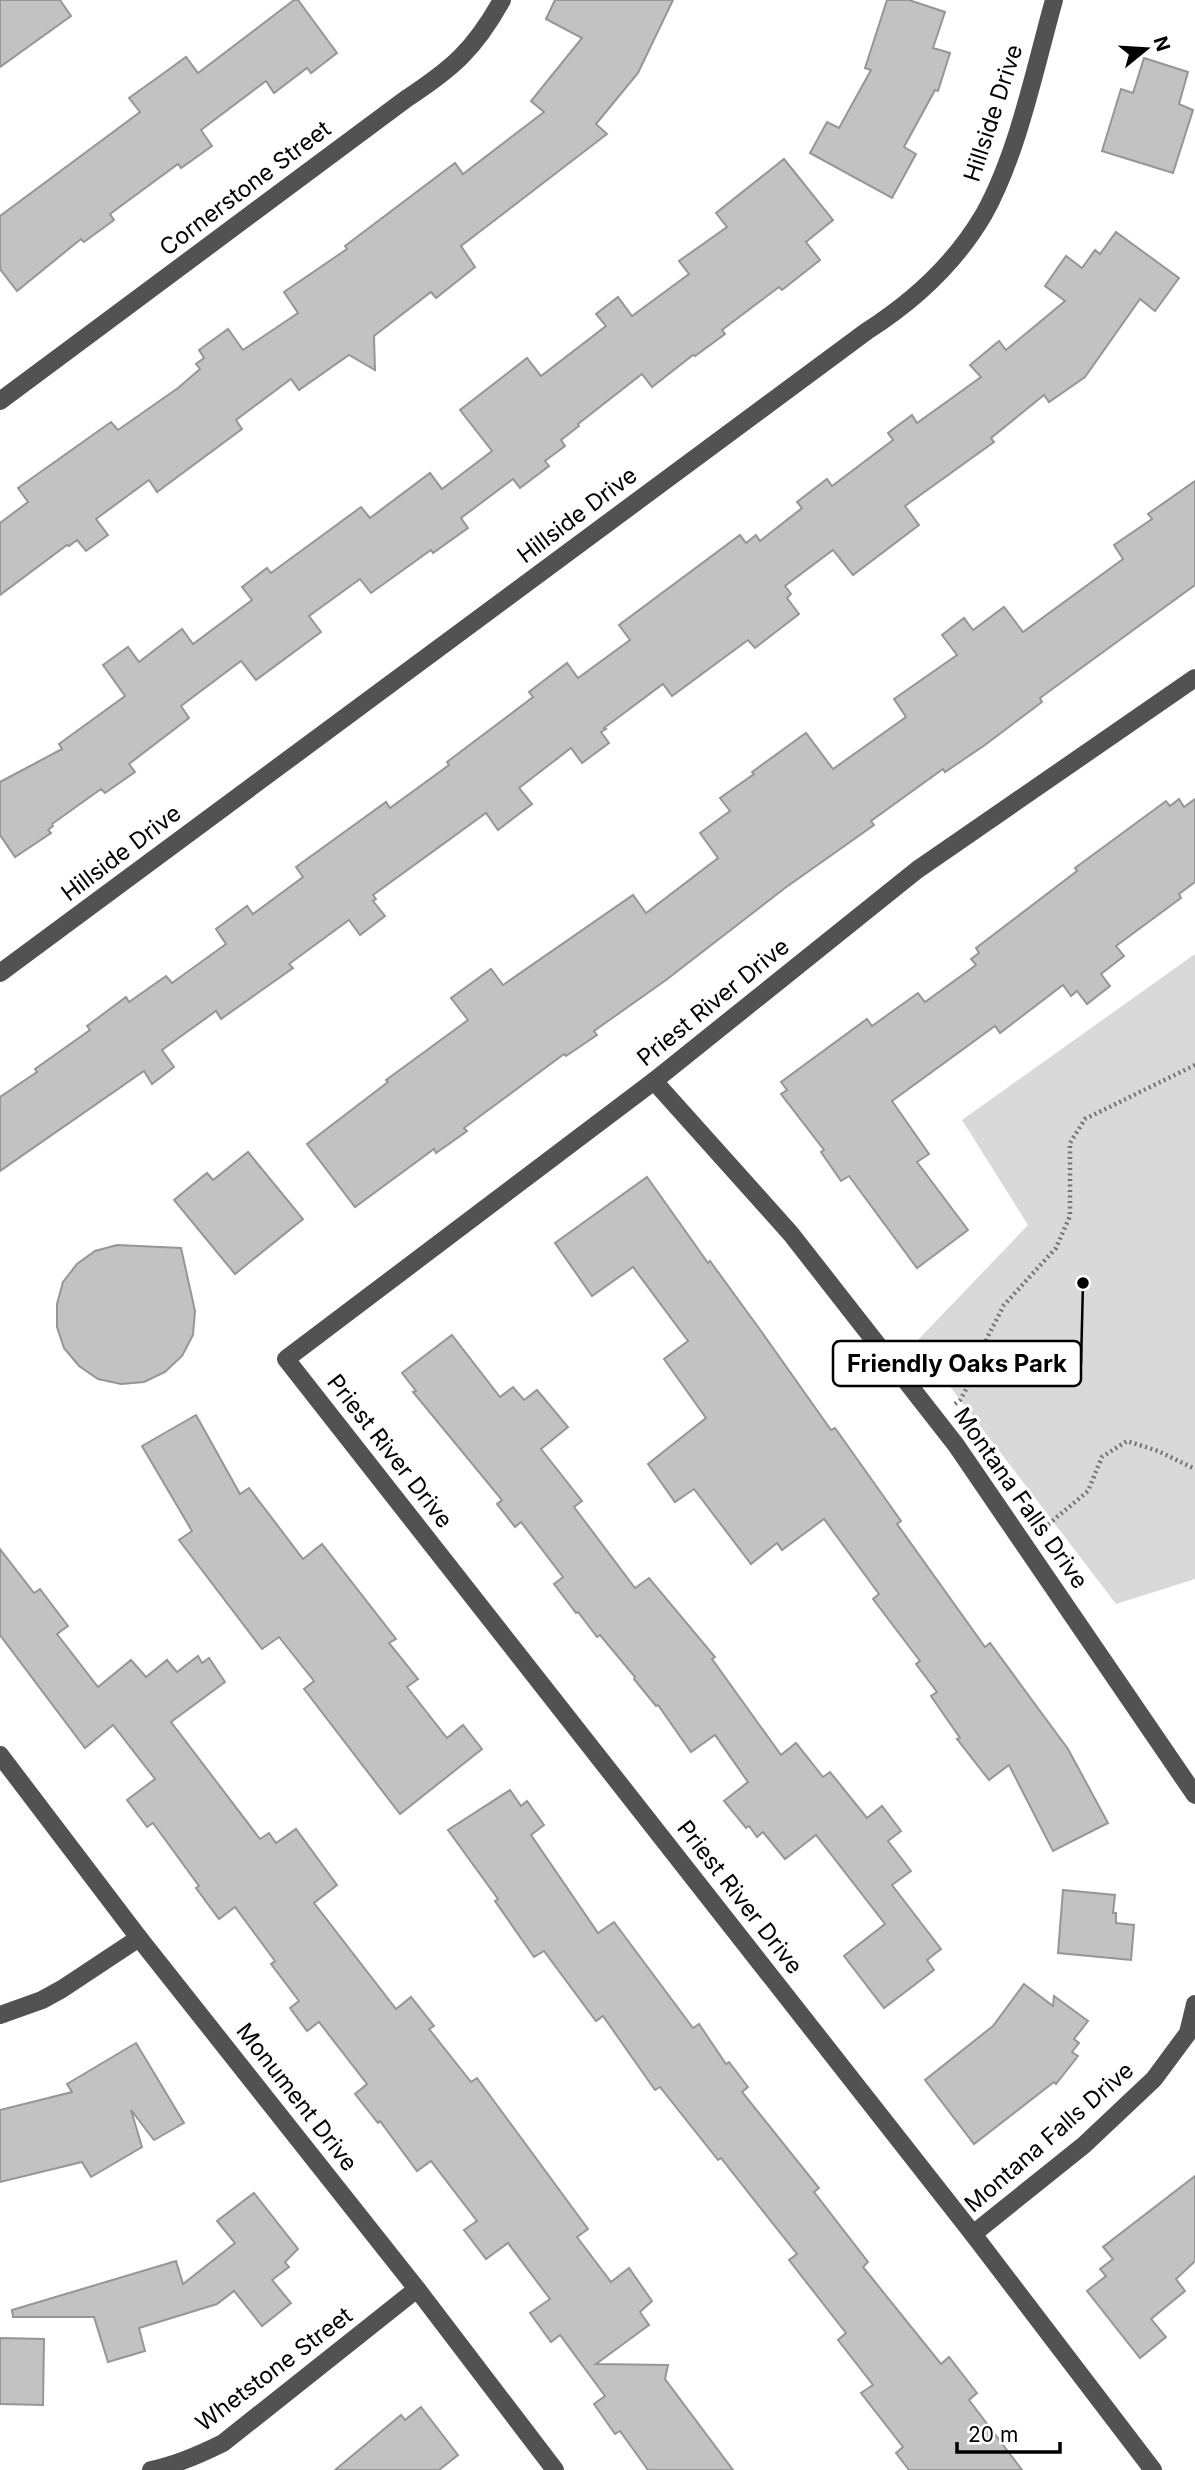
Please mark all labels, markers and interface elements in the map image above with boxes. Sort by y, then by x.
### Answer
north arrow [1111,14,1181,84]
text: N [1149,33,1175,54]
street label: Hillside Drive [958,41,1028,185]
street label: Cornerstone Street [154,114,336,261]
street label: Hillside Drive [512,461,642,569]
street label: Hillside Drive [56,799,186,907]
street label: Priest River Drive [631,932,795,1072]
callout: Friendly Oaks Park [833,1341,1081,1386]
text: Friendly Oaks Park [847,1349,1067,1378]
street label: Priest River Drive [321,1369,459,1533]
street label: Montana Falls Drive [948,1402,1094,1594]
street label: Priest River Drive [671,1815,809,1979]
street label: Monument Drive [231,2017,363,2177]
street label: Montana Falls Drive [959,2056,1139,2218]
street label: Whetstone Street [190,2301,358,2437]
scale bar [957,2410,1060,2454]
text: 20 m [968,2422,1018,2447]

